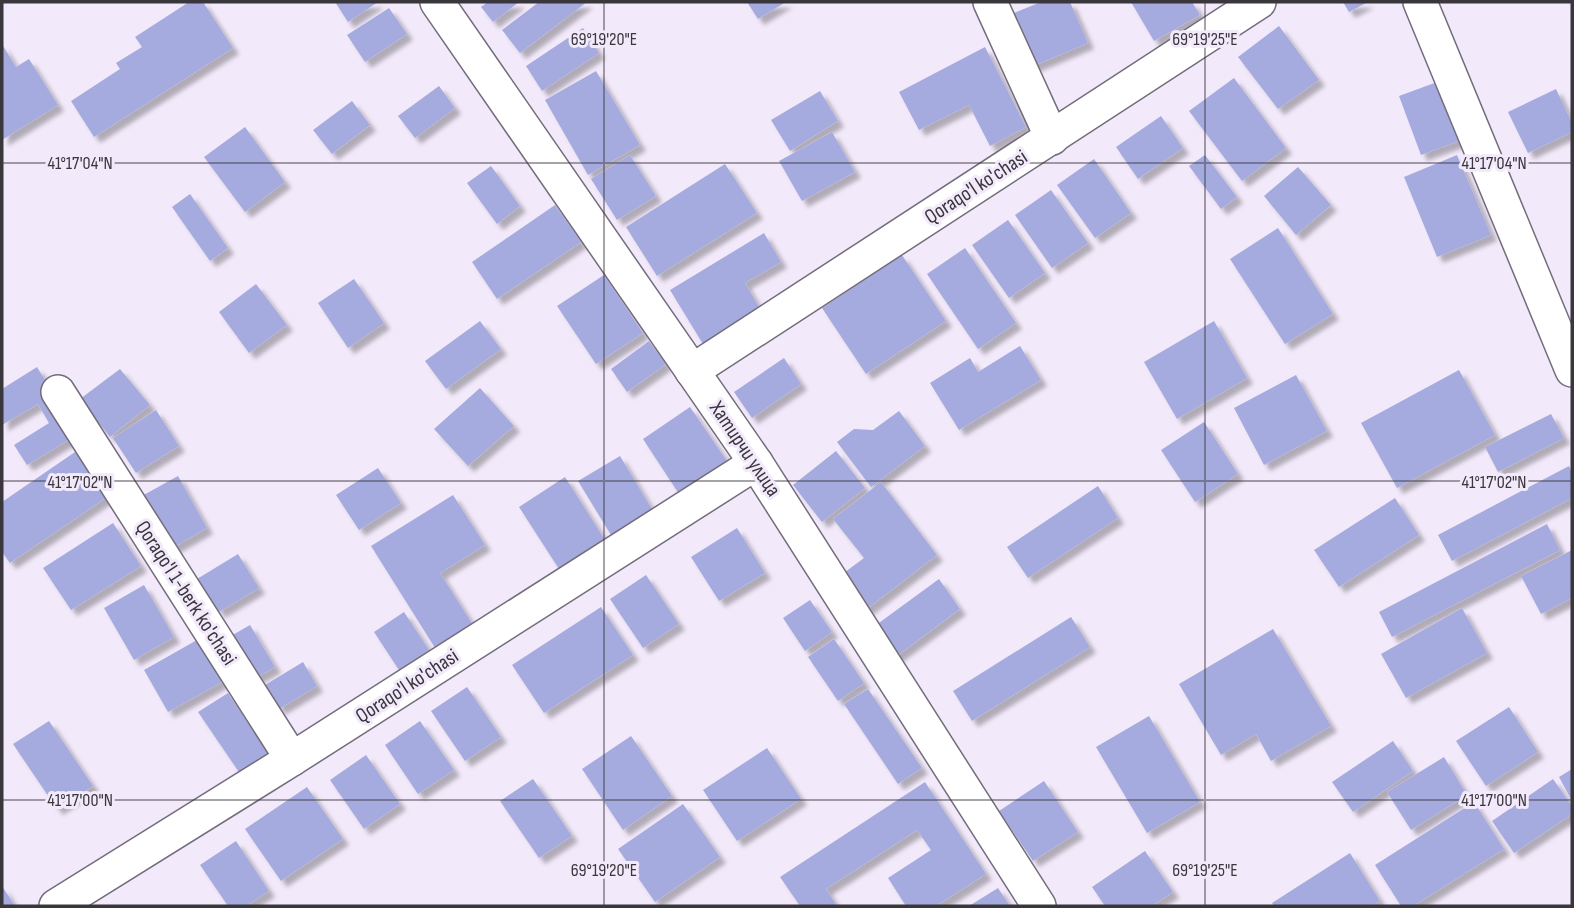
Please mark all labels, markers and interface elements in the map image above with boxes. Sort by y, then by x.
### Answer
text: 69°19'20"E [571,29,637,50]
text: 69°19'25"E [1172,29,1238,50]
street label: Qoraqo'l ko'chasi [920,145,1032,229]
text: 41°17'04"N [47,153,113,174]
text: 41°17'04"N [1461,153,1527,174]
street label: Хатирчи улица [704,396,786,501]
text: 41°17'02"N [47,472,113,493]
text: 41°17'02"N [1461,472,1527,493]
street label: Qoraqo'l 1-berk ko'chasi [130,516,242,670]
street label: Qoraqo'l ko'chasi [351,644,463,728]
text: 41°17'00"N [47,790,113,811]
text: 41°17'00"N [1461,790,1527,811]
text: 69°19'20"E [571,860,637,881]
text: 69°19'25"E [1172,860,1238,881]

